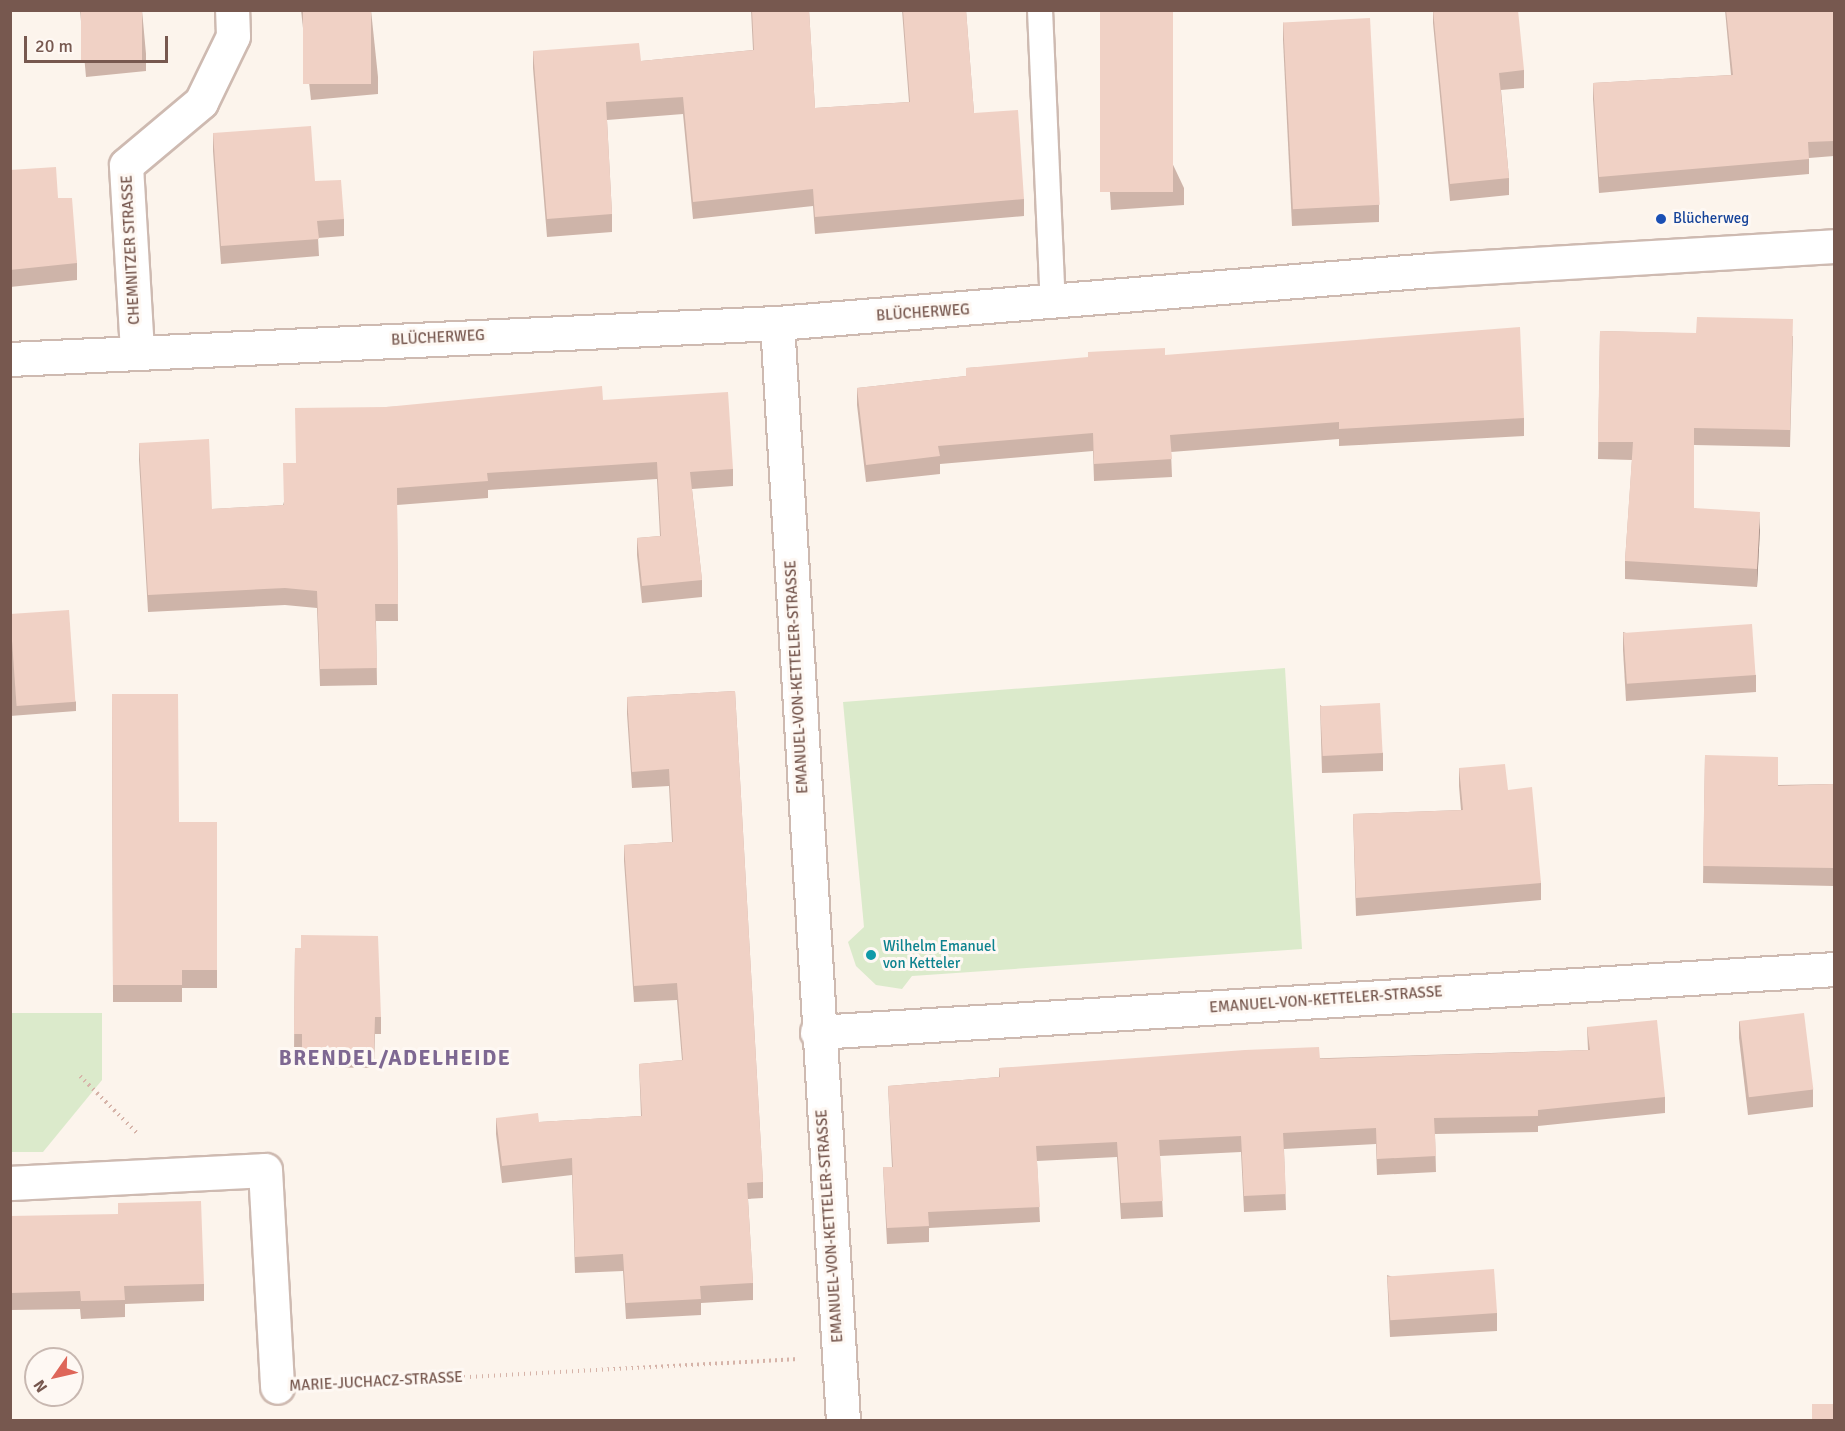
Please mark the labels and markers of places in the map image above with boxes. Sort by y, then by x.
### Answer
place label: Blücherweg [1673,210,1749,228]
marker: Blücherweg [1654,212,1668,226]
place label: Wilhelm Emanuel von Ketteler [883,937,996,972]
marker: Wilhelm Emanuel von Ketteler [864,948,878,962]

